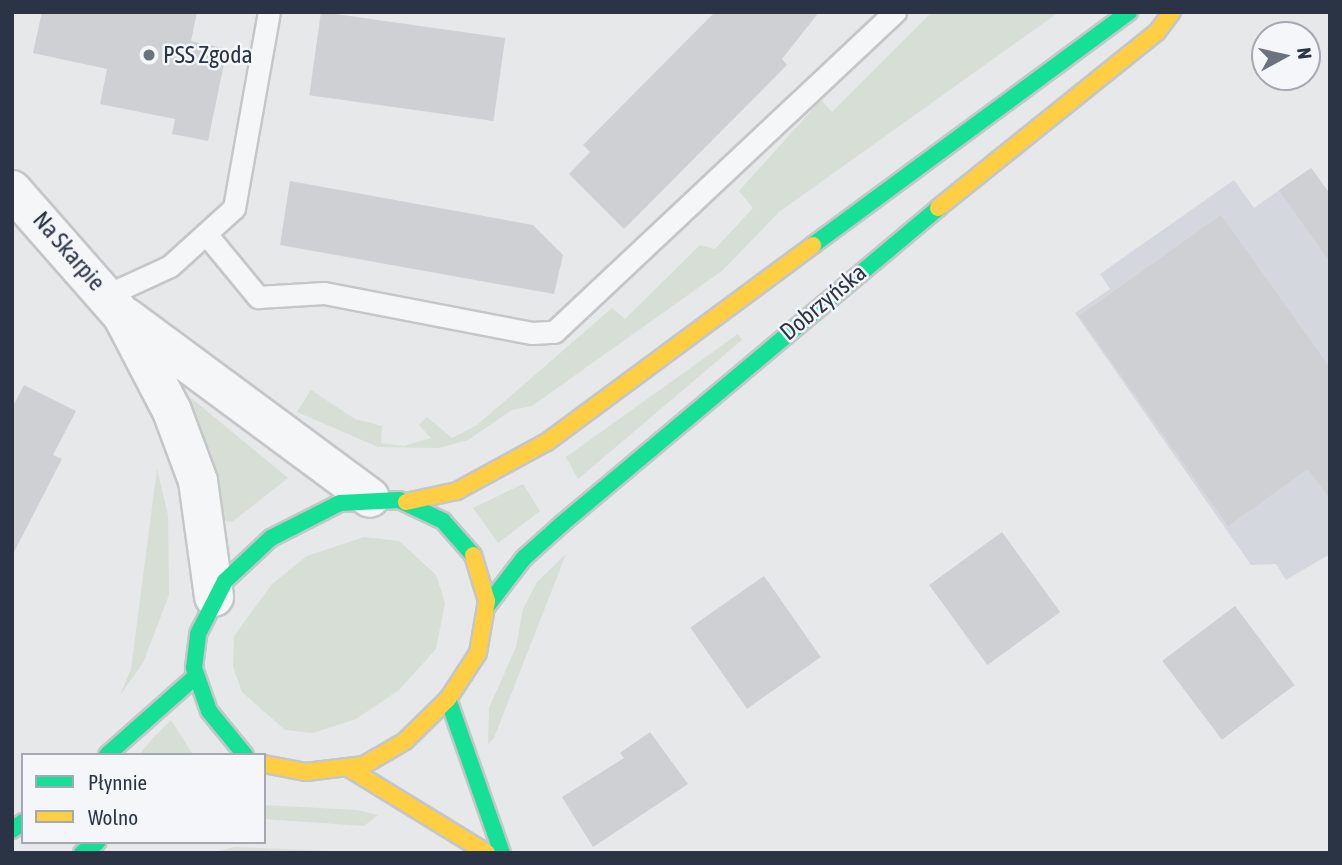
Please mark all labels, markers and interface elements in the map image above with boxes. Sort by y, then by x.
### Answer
north arrow [1251,21,1321,91]
place label: PSS Zgoda [163,41,253,69]
text: N [1293,46,1316,60]
marker: PSS Zgoda [141,47,157,63]
street label: Na Skarpie [27,206,111,296]
street label: Dobrzyńska [774,258,872,346]
legend [21,753,266,844]
text: Płynnie [88,770,147,794]
text: Wolno [88,805,138,829]

